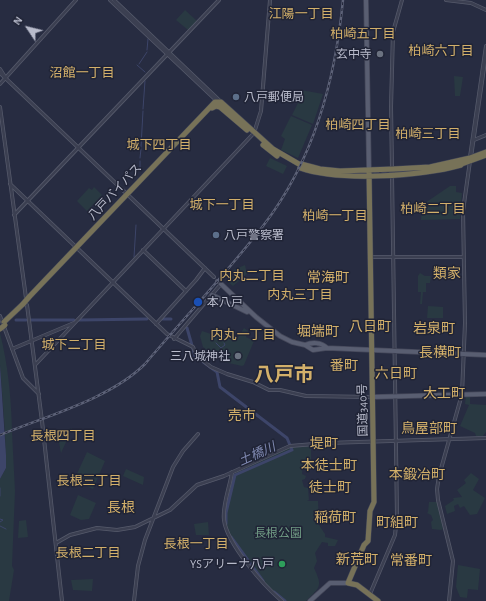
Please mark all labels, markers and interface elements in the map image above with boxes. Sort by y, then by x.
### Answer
district label: 江陽一丁目 [269,6,333,22]
north arrow [8,8,48,48]
text: N [11,15,24,27]
district label: 柏崎五丁目 [331,26,395,42]
district label: 柏崎六丁目 [409,43,473,59]
place label: 玄中寺 [336,47,372,61]
marker: 玄中寺 [375,49,385,59]
district label: 沼館一丁目 [50,65,114,81]
place label: 八戸郵便局 [244,90,304,104]
marker: 八戸郵便局 [231,92,241,102]
district label: 柏崎四丁目 [326,117,390,133]
district label: 柏崎三丁目 [396,126,460,142]
district label: 城下四丁目 [127,137,191,153]
street label: 八戸バイパス [85,161,145,223]
district label: 城下一丁目 [190,197,254,213]
district label: 柏崎二丁目 [401,201,465,217]
district label: 柏崎一丁目 [303,208,367,224]
place label: 八戸警察署 [224,228,284,242]
marker: 八戸警察署 [211,230,221,240]
district label: 類家 [433,266,461,282]
district label: 内丸二丁目 [220,268,284,284]
district label: 常海町 [307,270,349,286]
district label: 内丸三丁目 [268,287,332,303]
place label: 本八戸 [207,295,243,309]
marker: 本八戸 [192,296,204,308]
district label: 八日町 [349,319,391,335]
district label: 岩泉町 [413,321,455,337]
district label: 堀端町 [297,324,339,340]
district label: 内丸一丁目 [211,327,275,343]
district label: 城下二丁目 [42,337,106,353]
district label: 長横町 [419,345,461,361]
place label: 三八城神社 [170,349,230,363]
marker: 三八城神社 [233,351,243,361]
district label: 番町 [330,358,358,374]
district label: 八戸市 [254,363,314,387]
district label: 六日町 [375,366,417,382]
street label: 国道340号 [355,383,371,437]
district label: 大工町 [423,386,465,402]
district label: 売市 [228,408,256,424]
district label: 鳥屋部町 [401,421,457,437]
district label: 長根四丁目 [31,428,95,444]
district label: 堤町 [310,436,338,452]
water label: 土橋川 [236,439,278,469]
district label: 本徒士町 [301,458,357,474]
district label: 本鍛冶町 [389,467,445,483]
district label: 長根三丁目 [57,473,121,489]
district label: 徒士町 [309,480,351,496]
district label: 長根 [107,500,135,516]
district label: 稲荷町 [314,510,356,526]
district label: 町組町 [376,515,418,531]
park label: 長根公園 [254,526,302,540]
district label: 長根一丁目 [164,536,228,552]
district label: 長根二丁目 [56,545,120,561]
district label: 新荒町 [336,552,378,568]
district label: 常番町 [390,553,432,569]
place label: YSアリーナ八戸 [190,557,274,571]
marker: YSアリーナ八戸 [277,559,287,569]

